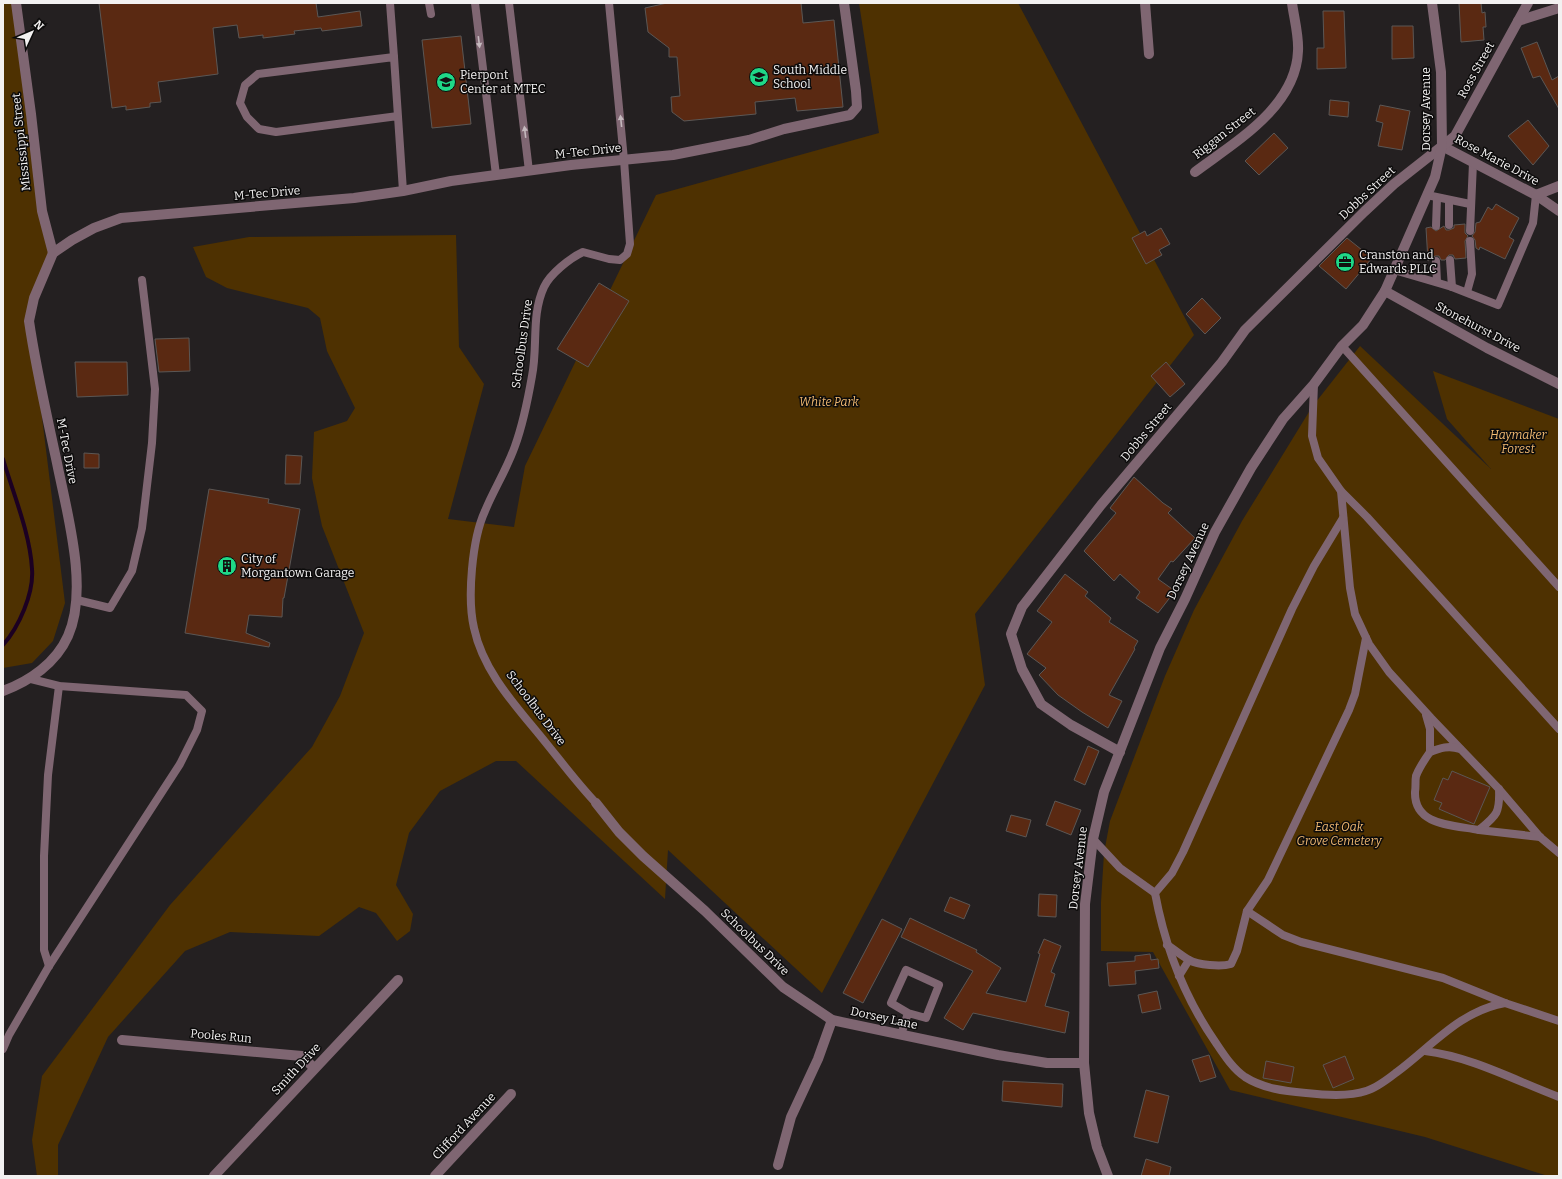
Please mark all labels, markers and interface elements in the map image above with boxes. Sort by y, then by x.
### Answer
north arrow [12,12,52,52]
text: N [31,18,47,33]
one-way arrow [476,36,483,48]
street label: Ross Street [1455,39,1498,101]
place label: South Middle School [773,63,847,91]
school or university icon: South Middle School [748,66,770,88]
street label: Dorsey Avenue [1419,67,1433,151]
place label: Pierpont Center at MTEC [460,68,546,96]
school or university icon: Pierpont Center at MTEC [435,71,457,93]
street label: Mississippi Street [9,92,33,192]
street label: Riggan Street [1190,104,1258,162]
one-way arrow [617,115,624,127]
one-way arrow [522,126,528,138]
street label: Rose Marie Drive [1452,132,1542,188]
street label: M-Tec Drive [554,141,622,161]
street label: Dobbs Street [1336,163,1398,222]
street label: M-Tec Drive [233,183,301,203]
place label: Cranston and Edwards PLLC [1359,248,1437,276]
office icon: Cranston and Edwards PLLC [1334,251,1356,273]
street label: Schoolbus Drive [509,299,535,389]
street label: Stonehurst Drive [1433,299,1523,355]
park label: White Park [799,395,859,409]
street label: Dobbs Street [1118,400,1175,464]
street label: M-Tec Drive [54,417,80,485]
park label: Haymaker Forest [1490,428,1547,456]
street label: Dorsey Avenue [1164,520,1212,602]
place label: City of Morgantown Garage [241,552,354,580]
building icon: City of Morgantown Garage [216,555,238,577]
street label: Schoolbus Drive [503,668,569,748]
park label: East Oak Grove Cemetery [1296,820,1382,848]
street label: Dorsey Avenue [1066,826,1090,910]
street label: Schoolbus Drive [718,906,792,978]
street label: Dorsey Lane [849,1004,919,1032]
street label: Pooles Run [190,1026,253,1046]
street label: Smith Drive [269,1040,323,1098]
street label: Clifford Avenue [430,1090,498,1162]

